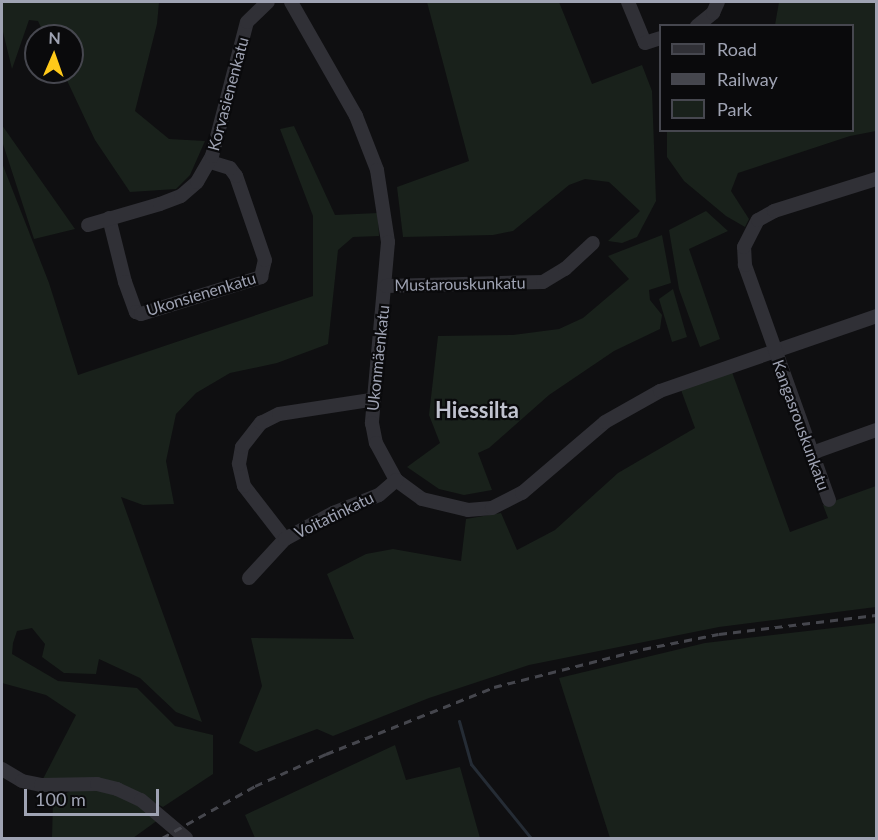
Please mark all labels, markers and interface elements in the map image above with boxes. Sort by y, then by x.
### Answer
north arrow [24,24,84,84]
legend [659,24,854,132]
text: N [48,28,61,47]
street label: Korvasienenkatu [204,35,252,153]
text: Road [717,38,757,60]
text: Railway [717,68,778,90]
text: Park [717,98,752,120]
street label: Ukonsienenkatu [144,268,258,320]
street label: Mustarouskunkatu [394,273,526,295]
street label: Ukonmäenkatu [363,304,393,412]
street label: Kangasrouskunkatu [768,357,834,493]
district label: Hiessilta [435,397,519,423]
street label: Voitatinkatu [291,488,377,542]
scale bar [27,777,162,815]
text: 100 m [35,788,86,810]

